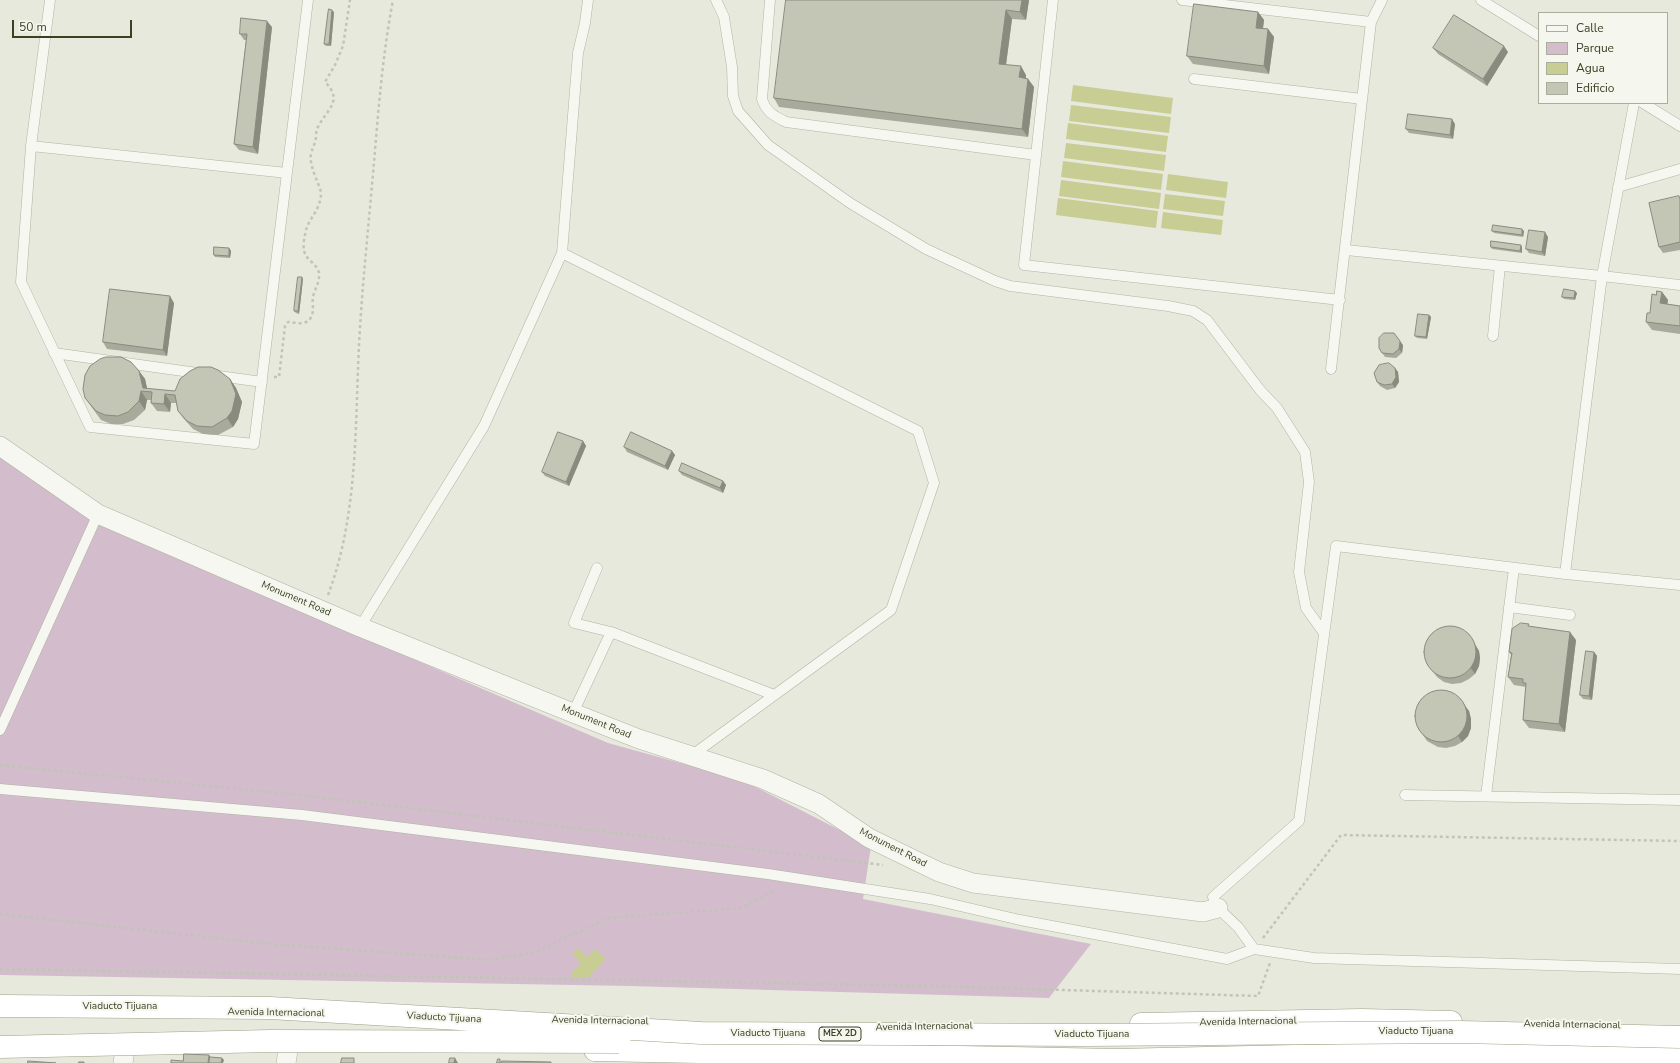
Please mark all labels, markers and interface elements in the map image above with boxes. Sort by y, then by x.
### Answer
scale bar [14,12,134,38]
legend [1538,12,1668,104]
text: 50 m [19,19,47,35]
text: Calle [1576,20,1604,36]
text: Parque [1576,40,1614,56]
text: Agua [1576,60,1605,76]
text: Edificio [1576,80,1614,96]
street label: Monument Road [259,579,333,619]
street label: Monument Road [559,703,633,741]
street label: Monument Road [857,826,929,870]
street label: Viaducto Tijuana [83,1001,157,1013]
street label: Avenida Internacional [227,1006,325,1020]
street label: Viaducto Tijuana [406,1010,482,1026]
street label: Avenida Internacional [551,1014,649,1028]
street label: Avenida Internacional [1199,1015,1297,1029]
street label: Avenida Internacional [1523,1018,1621,1032]
street label: Avenida Internacional [875,1020,973,1034]
street label: Viaducto Tijuana [1379,1026,1453,1038]
road number: MEX 2D [819,1027,861,1041]
street label: Viaducto Tijuana [731,1028,805,1040]
street label: Viaducto Tijuana [1055,1029,1129,1041]

